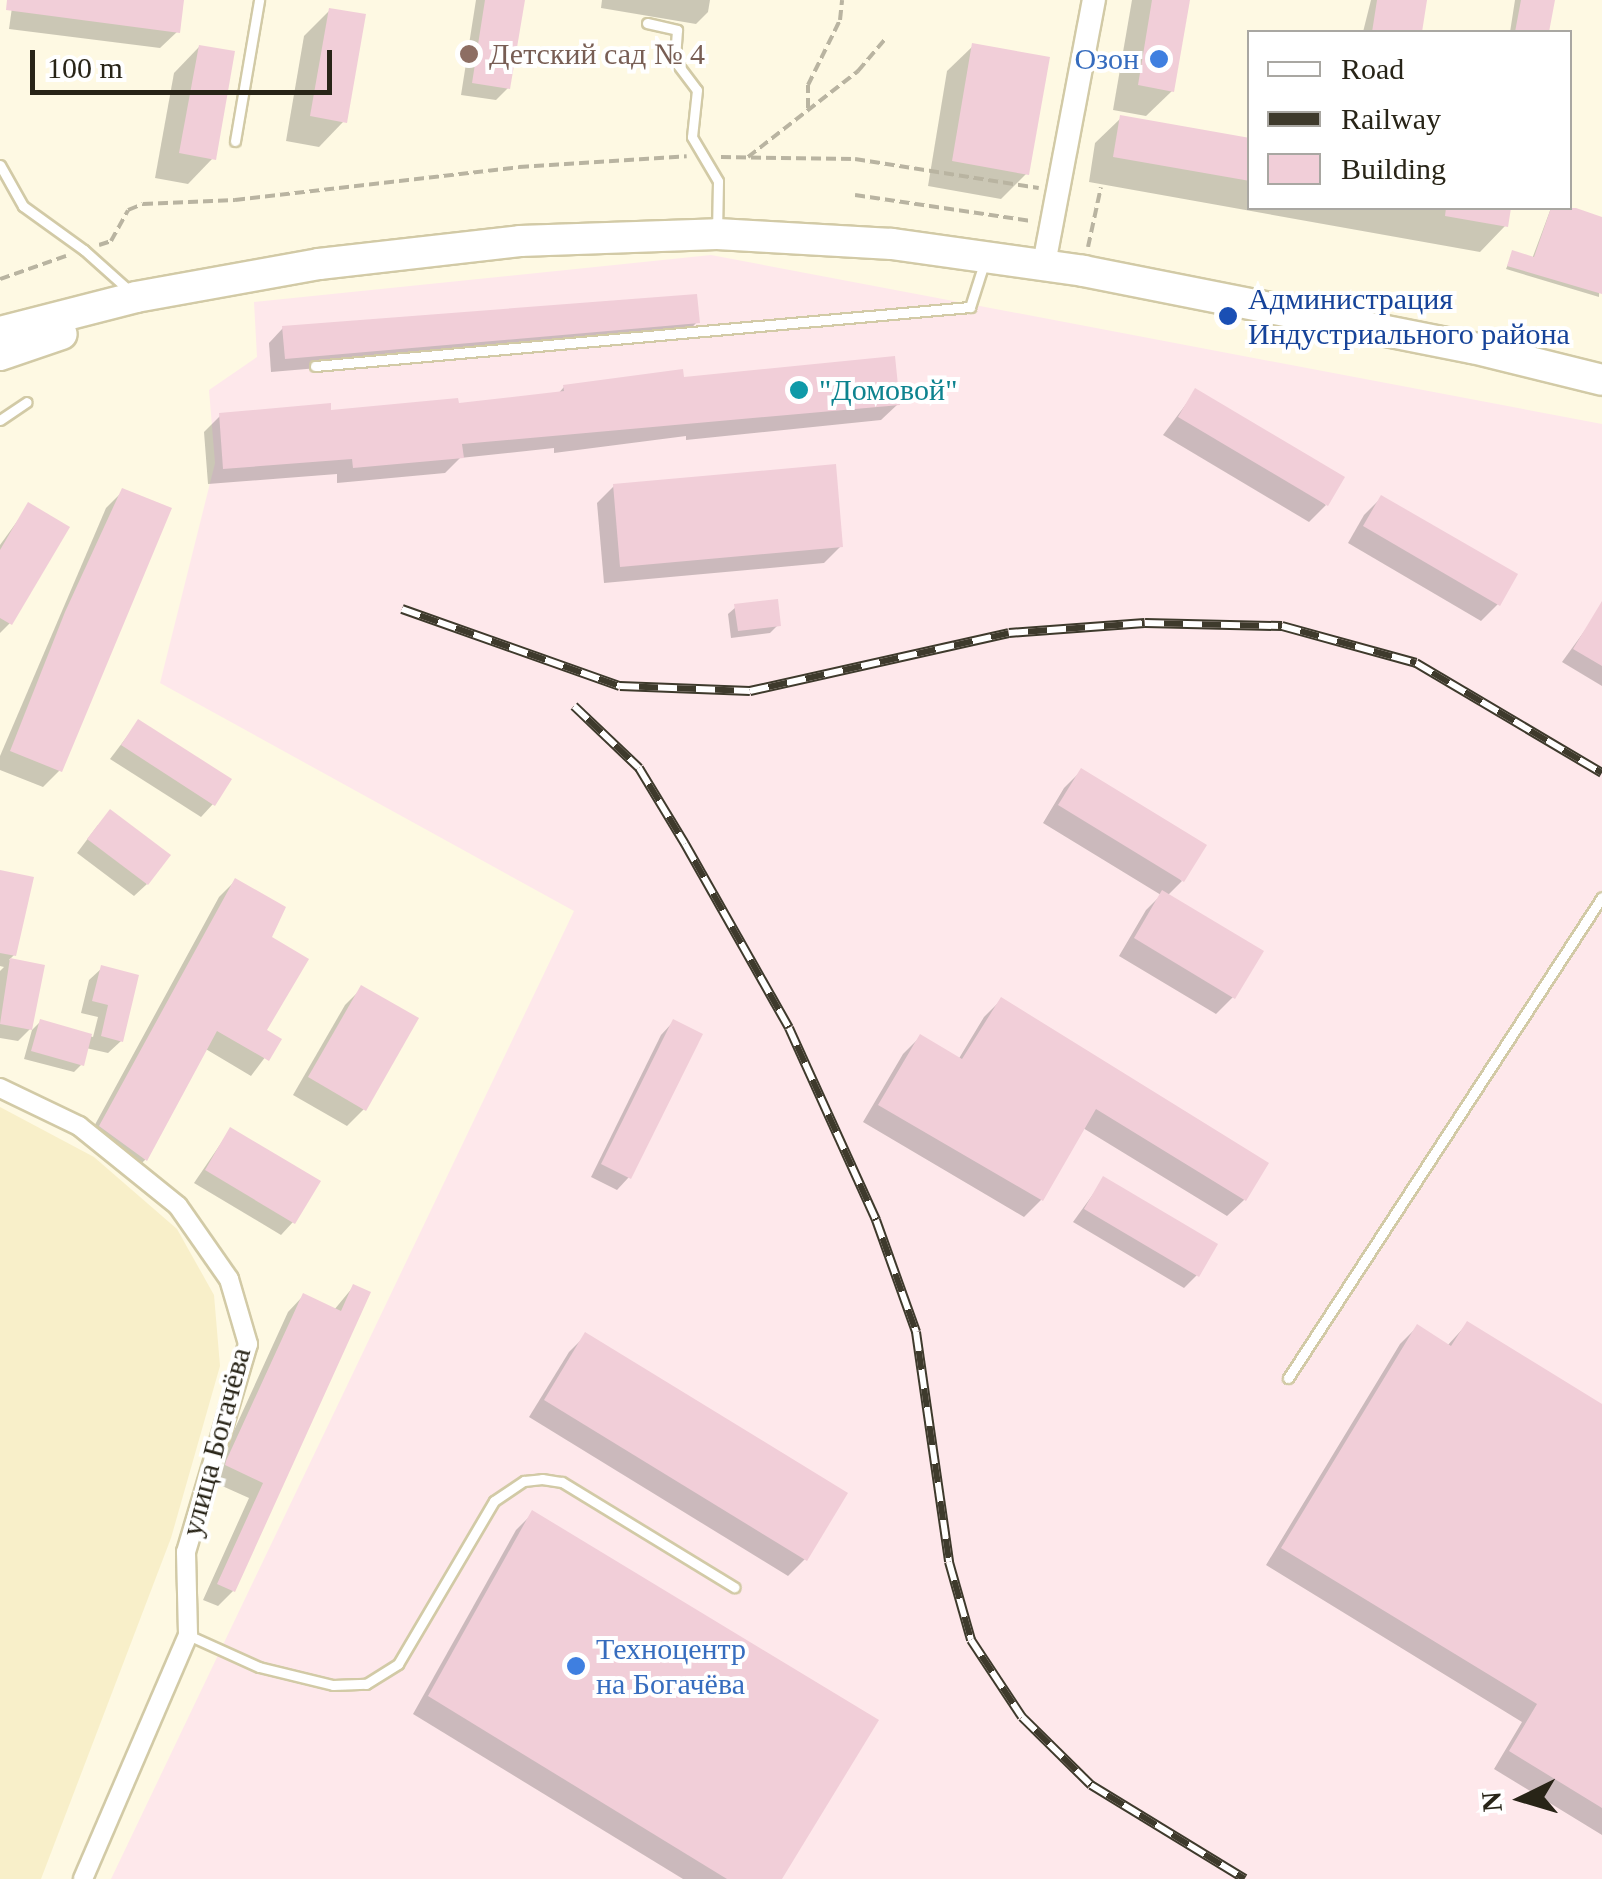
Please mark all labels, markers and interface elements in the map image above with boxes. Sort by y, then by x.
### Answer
scale bar [35,30,338,92]
legend [1247,30,1572,210]
place label: Детский сад № 4 [489,36,705,72]
place label: Озон [1075,41,1139,77]
marker: Детский сад № 4 [458,43,480,65]
marker: Озон [1148,48,1170,70]
text: 100 m [47,51,123,84]
text: Road [1341,52,1404,85]
text: Railway [1341,102,1441,135]
text: Building [1341,152,1446,185]
place label: Администрация Индустриального района [1248,281,1570,352]
marker: Администрация Индустриального района [1217,305,1239,327]
place label: "Домовой" [819,372,957,408]
marker: "Домовой" [788,379,810,401]
street label: улица Богачёва [174,1344,258,1540]
place label: Техноцентр на Богачёва [596,1631,746,1702]
marker: Техноцентр на Богачёва [565,1655,587,1677]
north arrow [1472,1749,1572,1849]
text: N [1475,1790,1508,1813]

